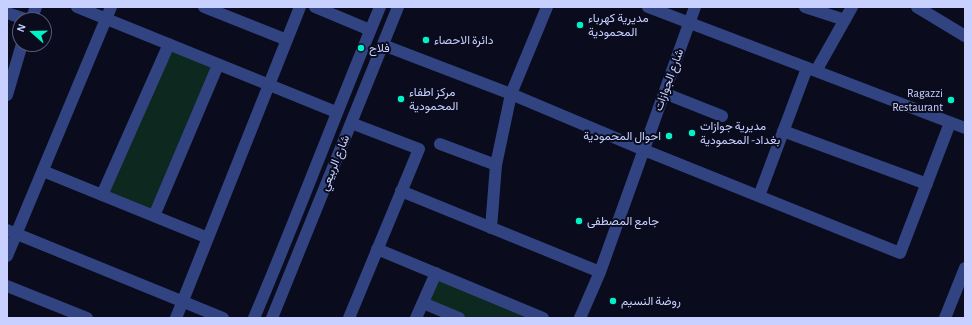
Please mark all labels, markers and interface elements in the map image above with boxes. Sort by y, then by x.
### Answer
place label: مديرية كهرباء المحمودية [588,11,649,39]
north arrow [12,12,52,52]
marker: مديرية كهرباء المحمودية [575,20,585,30]
text: N [15,23,28,34]
place label: دائرة الاحصاء [434,33,493,47]
marker: دائرة الاحصاء [421,35,431,45]
place label: فلاح [369,41,390,55]
marker: فلاح [356,43,366,53]
street label: شارع الجوازات [651,47,687,113]
place label: مركز اطفاء المحمودية [409,85,458,113]
place label: Ragazzi Restaurant [892,86,943,114]
marker: مركز اطفاء المحمودية [396,94,406,104]
marker: Ragazzi Restaurant [946,95,956,105]
place label: مديرية جوازات بغداد- المحمودية [700,119,780,147]
marker: مديرية جوازات بغداد- المحمودية [687,128,697,138]
place label: احوال المحمودية [583,129,661,143]
marker: احوال المحمودية [664,131,674,141]
street label: شارع الربيعي [317,133,353,193]
place label: جامع المصطفى [587,214,659,228]
marker: جامع المصطفى [574,216,584,226]
place label: روضة النسيم [621,294,681,308]
marker: روضة النسيم [608,296,618,306]

